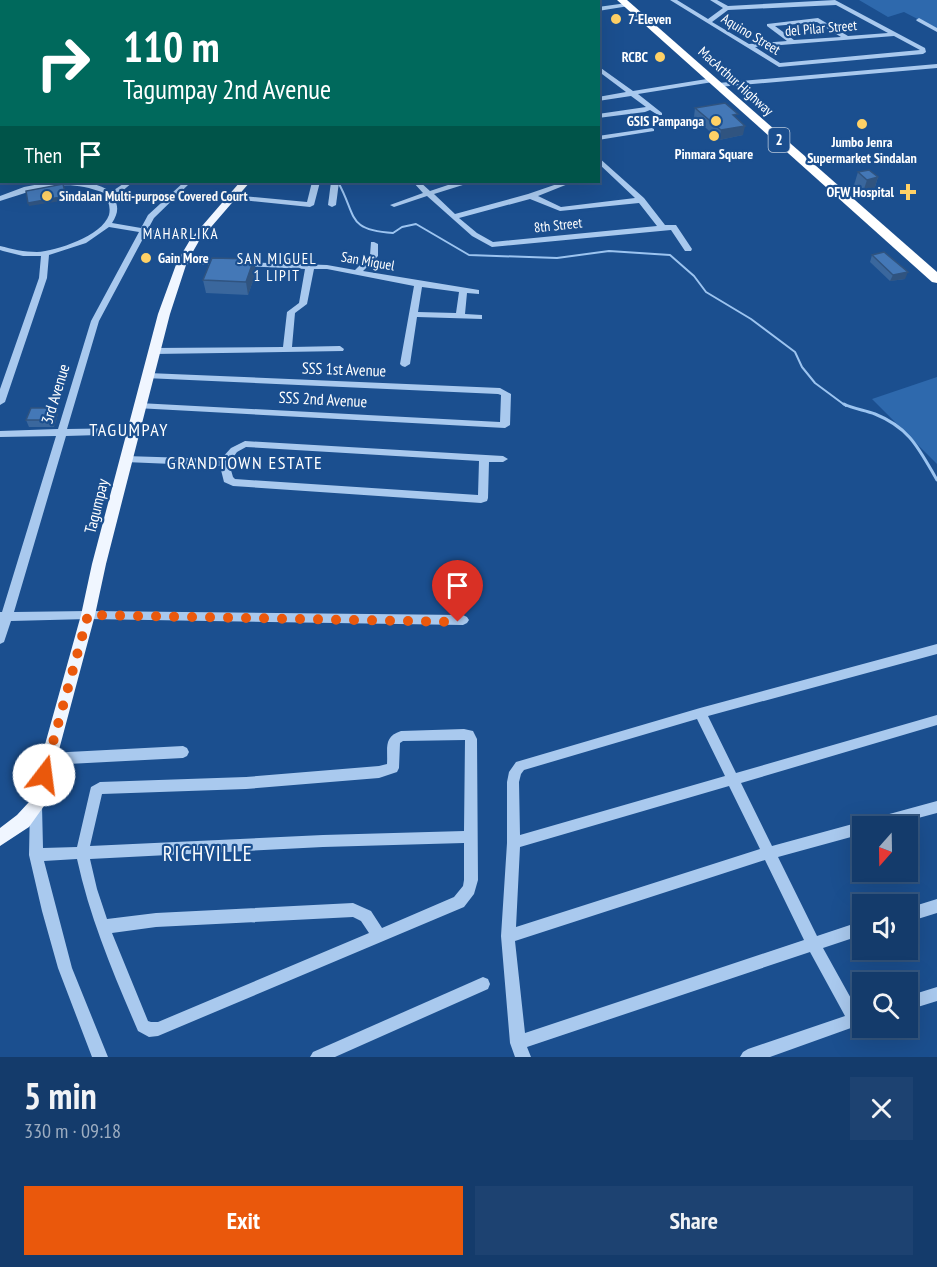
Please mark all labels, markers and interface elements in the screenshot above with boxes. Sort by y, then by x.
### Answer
street label: Aquino Street [718,9,784,59]
place label: 7-Eleven [628,10,671,28]
marker: 7-Eleven [609,12,623,26]
street label: del Pilar Street [784,16,858,40]
text: 110 m [123,19,220,74]
icon: right [24,24,102,102]
street label: MacArthur Highway [695,43,778,120]
place label: RCBC [622,48,649,66]
marker: RCBC [653,50,667,64]
text: Tagumpay 2nd Avenue [123,72,331,106]
place label: GSIS Pampanga [627,112,704,130]
marker: GSIS Pampanga [709,114,723,128]
marker: Jumbo Jenra Supermarket Sindalan [855,117,869,131]
road number: 2 [768,128,790,152]
marker: Pinmara Square [707,129,721,143]
place label: Jumbo Jenra Supermarket Sindalan [807,133,917,167]
icon: arrive [74,138,107,171]
text: Then [24,141,62,169]
place label: Pinmara Square [675,145,753,163]
place label: OFW Hospital [827,183,895,201]
marker: OFW Hospital [899,183,917,201]
place label: Sindalan Multi-purpose Covered Court [59,187,248,205]
marker: Sindalan Multi-purpose Covered Court [40,189,54,203]
street label: 8th Street [533,214,583,236]
district label: MAHARLIKA [143,224,219,243]
street label: San Miguel [340,247,397,275]
place label: Gain More [158,249,209,267]
district label: SAN MIGUEL 1 LIPIT [237,249,317,285]
marker: Gain More [139,251,153,265]
street label: SSS 1st Avenue [301,358,387,380]
street label: 3rd Avenue [36,361,74,427]
street label: SSS 2nd Avenue [278,387,368,411]
district label: TAGUMPAY [89,418,169,441]
district label: GRANDTOWN ESTATE [167,451,323,474]
street label: Tagumpay [80,476,112,536]
pin [432,560,483,622]
icon: arrive [441,569,474,602]
position arrow [12,743,76,807]
north arrow [852,816,918,882]
map controls [852,816,918,1038]
district label: RICHVILLE [163,840,253,867]
button: sound [852,894,918,960]
button: search [852,972,918,1038]
text: 5 min [24,1072,97,1119]
button: close [850,1077,913,1140]
text: 330 m · 09:18 [24,1118,121,1144]
button: Exit [24,1186,463,1255]
button: Share [475,1186,913,1255]

